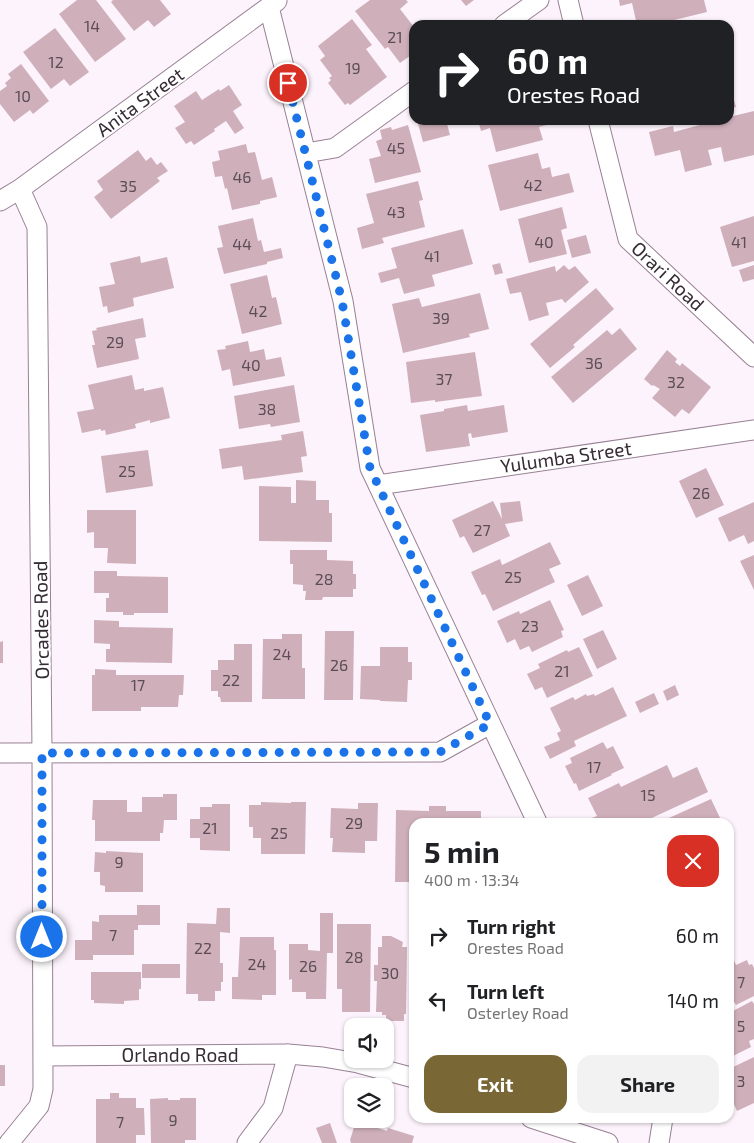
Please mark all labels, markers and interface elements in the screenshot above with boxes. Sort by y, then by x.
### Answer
house number: 14 [84,16,100,35]
house number: 21 [387,27,403,46]
text: 60 m [507,39,588,81]
icon: right [424,40,489,105]
house number: 12 [48,52,64,71]
house number: 19 [345,58,361,77]
street label: Anita Street [92,62,188,141]
pin [267,62,309,104]
icon: arrive [274,69,302,97]
text: Orestes Road [507,81,640,107]
house number: 10 [15,86,31,105]
house number: 45 [387,138,405,157]
house number: 46 [233,167,252,186]
house number: 42 [524,175,542,194]
house number: 35 [119,176,137,195]
house number: 43 [387,202,405,221]
house number: 40 [534,232,554,251]
house number: 41 [731,232,747,251]
house number: 44 [232,234,252,253]
street label: Orari Road [627,236,709,315]
house number: 41 [424,246,440,265]
house number: 42 [249,301,267,320]
house number: 39 [432,308,450,327]
house number: 29 [106,332,124,351]
house number: 36 [585,353,603,372]
house number: 40 [241,355,261,374]
house number: 37 [435,369,453,388]
house number: 32 [667,372,685,391]
house number: 38 [258,399,276,418]
street label: Yulumba Street [499,436,633,477]
house number: 25 [118,461,136,480]
house number: 26 [692,483,710,502]
house number: 27 [473,520,491,539]
street label: Orcades Road [28,561,53,679]
house number: 25 [504,567,522,586]
house number: 28 [315,569,333,588]
house number: 23 [521,616,539,635]
house number: 24 [273,644,292,663]
house number: 26 [330,655,348,674]
house number: 21 [554,661,570,680]
house number: 22 [222,670,240,689]
house number: 17 [131,675,145,694]
house number: 17 [587,757,601,776]
house number: 15 [641,785,655,804]
house number: 29 [345,813,363,832]
house number: 21 [202,818,218,837]
house number: 25 [270,823,288,842]
text: 5 min [424,833,500,869]
button: close [667,835,719,887]
house number: 9 [114,852,124,871]
text: 400 m · 13:34 [424,870,519,889]
position arrow [15,910,67,962]
text: Turn right [467,915,555,938]
icon: right [424,922,452,950]
text: 60 m [676,924,719,947]
house number: 7 [109,925,117,944]
house number: 22 [194,938,212,957]
text: Orestes Road [467,938,564,957]
house number: 28 [345,947,363,966]
house number: 24 [248,954,267,973]
house number: 26 [299,956,317,975]
house number: 30 [381,963,399,982]
house number: 7 [737,972,745,991]
text: Turn left [467,980,544,1003]
icon: left [424,987,452,1015]
text: 140 m [667,989,719,1012]
text: Osterley Road [467,1003,569,1022]
house number: 5 [737,1016,745,1035]
map controls [344,1018,394,1128]
button: sound [344,1018,394,1068]
street label: Orlando Road [121,1043,239,1066]
button: Exit [424,1055,567,1113]
button: Share [577,1055,719,1113]
house number: 3 [737,1071,745,1090]
button: layers [344,1078,394,1128]
house number: 9 [168,1110,178,1129]
house number: 7 [116,1112,124,1131]

